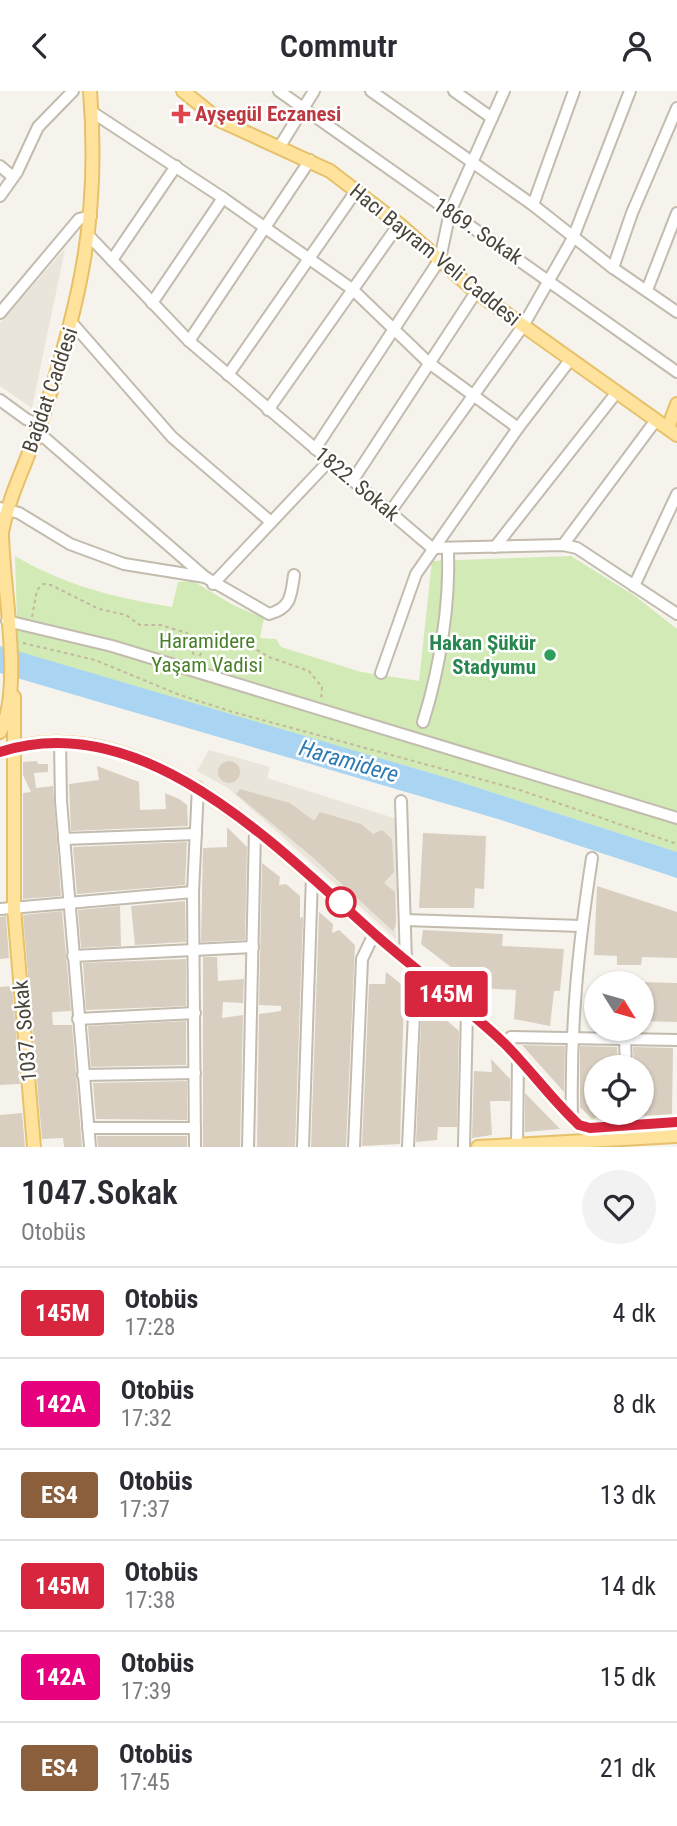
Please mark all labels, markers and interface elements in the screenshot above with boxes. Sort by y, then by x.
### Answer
icon: back [21,27,59,65]
text: Commutr [280,27,397,65]
icon: person [618,27,656,65]
place label: Ayşegül Eczanesi [195,102,341,126]
marker: Ayşegül Eczanesi [173,106,189,122]
street label: Hacı Bayram Veli Caddesi [345,179,525,331]
street label: 1869. Sokak [429,192,528,270]
street label: Bağdat Caddesi [17,324,83,456]
street label: 1822. Sokak [310,442,404,526]
park label: Haramidere Yaşam Vadisi [151,629,263,677]
place label: Hakan Şükür Stadyumu [429,631,536,679]
marker: Hakan Şükür Stadyumu [542,647,558,663]
water label: Haramidere [296,734,402,789]
unlabelled marker [326,887,356,917]
line badge: 145M [397,971,495,1017]
north arrow [584,971,654,1041]
map controls [584,971,654,1125]
street label: 1037. Sokak [9,978,41,1083]
text: 145M [419,980,473,1008]
button: locate [584,1055,654,1125]
button: heart [582,1170,656,1244]
text: 1047.Sokak [21,1173,178,1212]
text: Otobüs [21,1219,86,1246]
text: Otobüs [125,1284,198,1314]
text: 4 dk [613,1298,656,1328]
text: 145M [35,1299,90,1327]
text: 17:28 [125,1314,175,1341]
text: Otobüs [121,1375,194,1405]
text: 8 dk [613,1389,656,1419]
text: 142A [35,1390,86,1418]
text: 17:32 [121,1405,172,1432]
text: Otobüs [119,1466,193,1496]
text: 13 dk [600,1480,656,1510]
text: ES4 [41,1481,78,1509]
text: 17:37 [119,1496,170,1523]
text: Otobüs [125,1557,198,1587]
text: 14 dk [600,1571,656,1601]
text: 145M [35,1572,90,1600]
text: 17:38 [125,1587,175,1614]
text: Otobüs [121,1648,194,1678]
text: 15 dk [600,1662,656,1692]
text: 142A [35,1663,86,1691]
text: 17:39 [121,1678,172,1705]
text: Otobüs [119,1739,193,1769]
text: 21 dk [600,1753,656,1783]
text: ES4 [41,1754,78,1782]
text: 17:45 [119,1769,170,1796]

